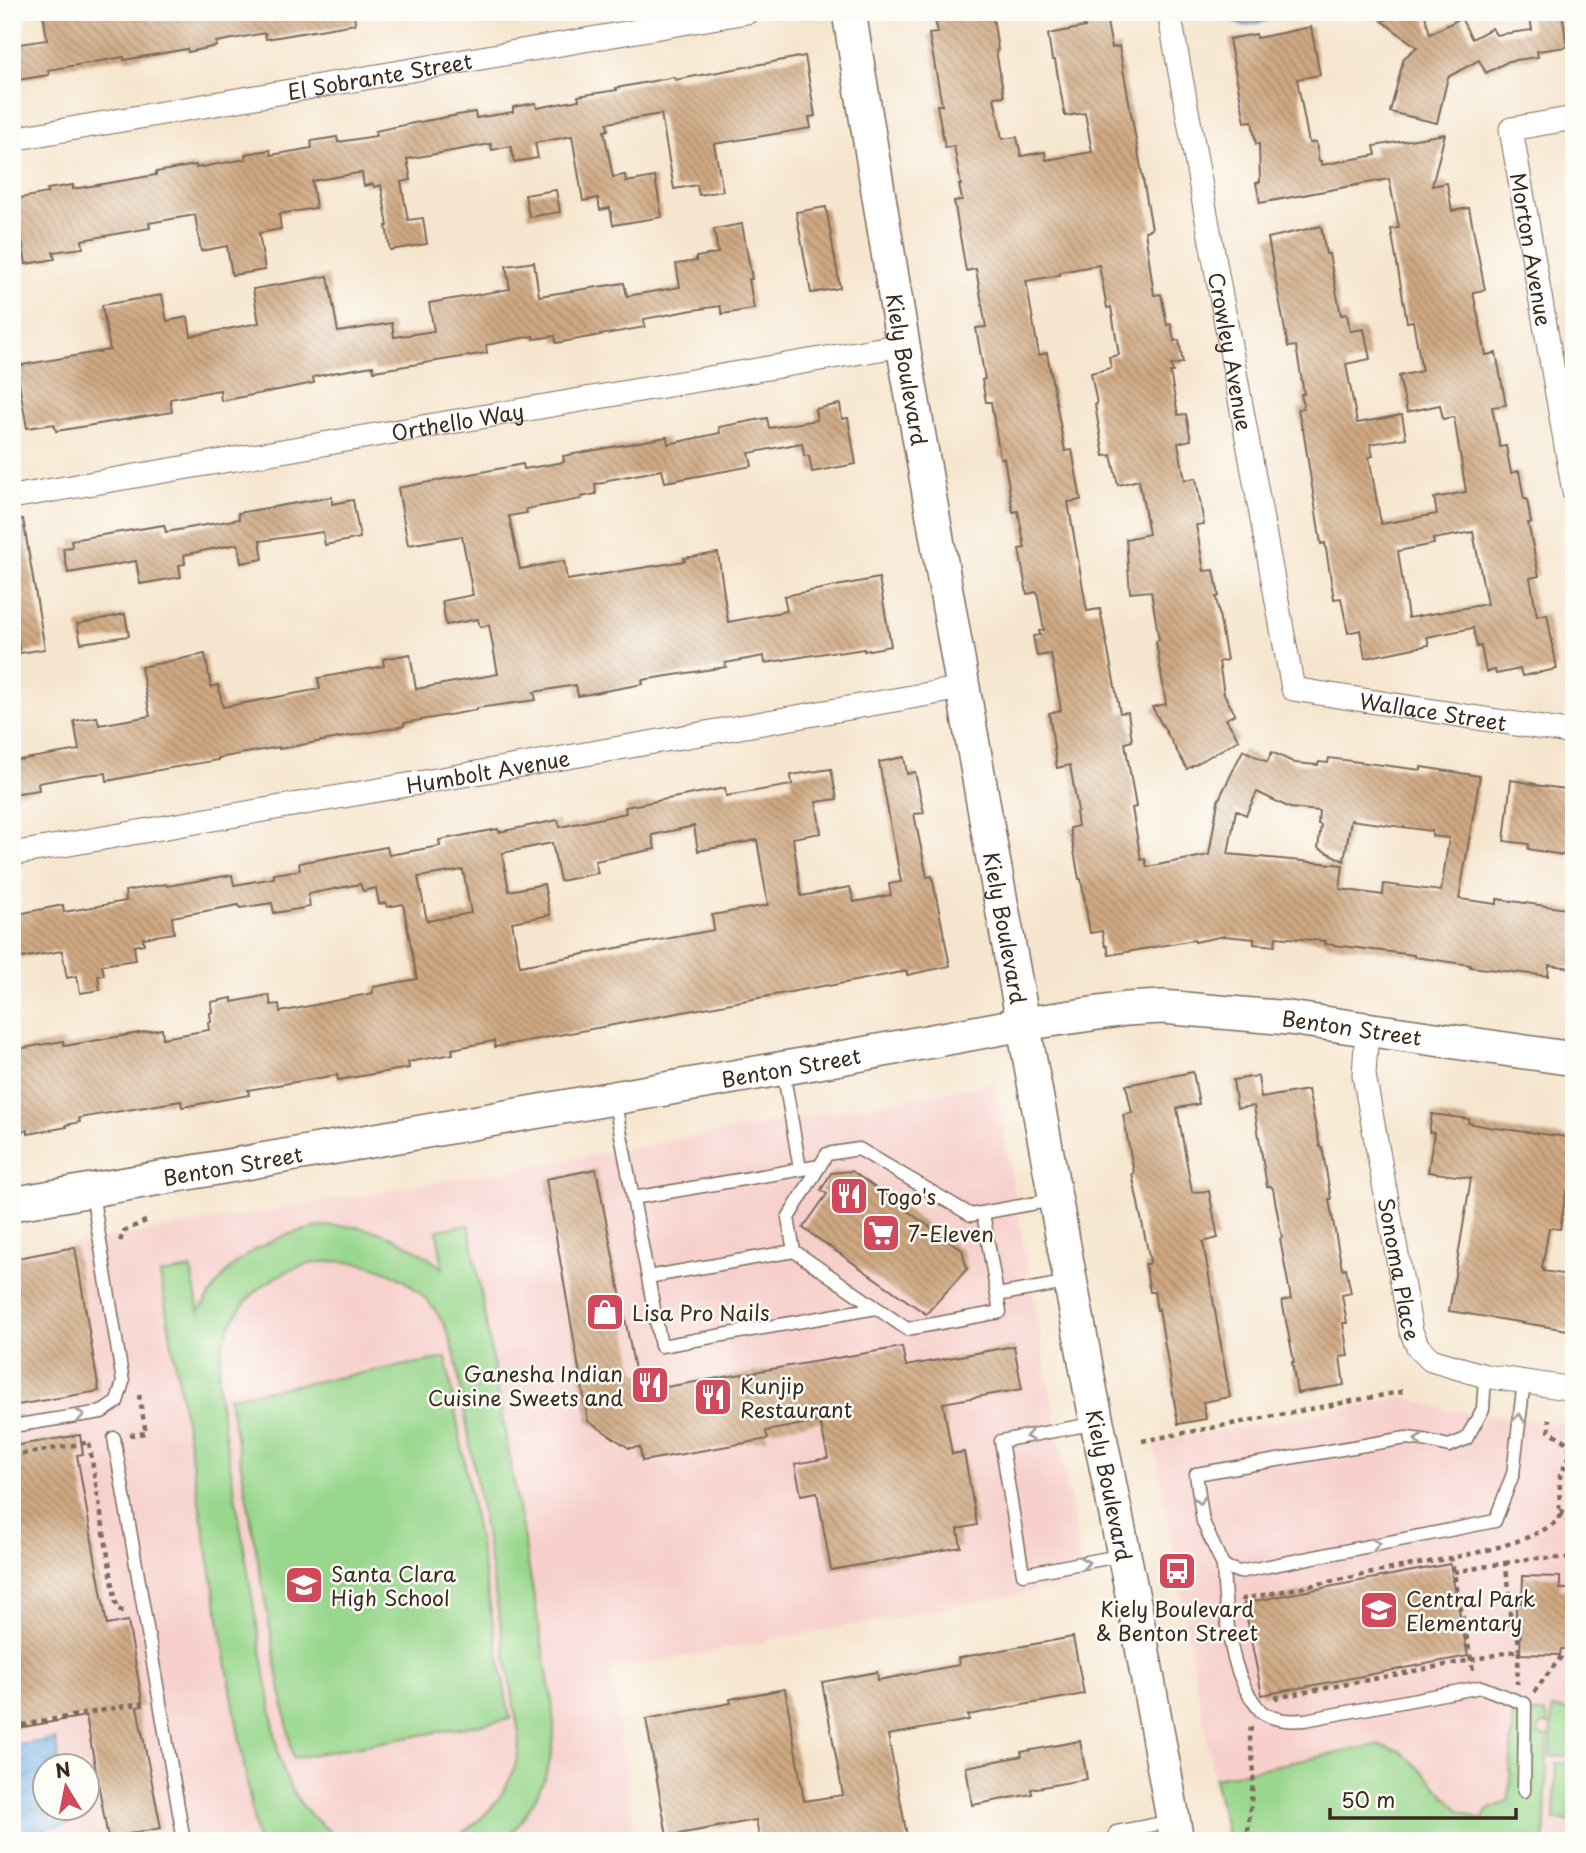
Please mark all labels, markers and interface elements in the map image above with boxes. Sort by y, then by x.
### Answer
street label: El Sobrante Street [285,44,474,107]
street label: Morton Avenue [1503,170,1561,329]
street label: Crowley Avenue [1201,269,1261,433]
street label: Kiely Boulevard [879,291,936,448]
street label: Orthello Way [389,394,526,448]
street label: Wallace Street [1357,684,1509,738]
street label: Humbolt Avenue [404,741,572,801]
street label: Kiely Boulevard [976,849,1035,1007]
street label: Benton Street [1281,1001,1424,1053]
street label: Benton Street [719,1039,863,1095]
street label: Benton Street [160,1137,305,1193]
restaurant icon: Togo's [828,1175,870,1217]
place label: Togo's [876,1180,936,1212]
street label: Sonoma Place [1371,1195,1429,1345]
supermarket icon: 7-Eleven [860,1212,902,1254]
place label: 7-Eleven [908,1217,994,1249]
shop icon: Lisa Pro Nails [584,1291,626,1333]
place label: Lisa Pro Nails [632,1296,770,1328]
place label: Ganesha Indian Cuisine Sweets and [428,1357,623,1413]
restaurant icon: Ganesha Indian Cuisine Sweets and [629,1364,671,1406]
place label: Kunjip Restaurant [740,1369,852,1425]
restaurant icon: Kunjip Restaurant [692,1376,734,1418]
street label: Kiely Boulevard [1079,1406,1141,1564]
one-way arrow [74,1408,86,1423]
one-way arrow [1512,1412,1527,1424]
one-way arrow [1024,1427,1036,1442]
one-way arrow [1413,1432,1425,1447]
one-way arrow [1192,1494,1207,1506]
one-way arrow [1370,1538,1382,1553]
bus stop icon: Kiely Boulevard & Benton Street [1156,1550,1198,1592]
one-way arrow [1079,1556,1091,1571]
place label: Santa Clara High School [331,1557,457,1613]
school or university icon: Santa Clara High School [283,1564,325,1606]
place label: Central Park Elementary [1406,1582,1536,1638]
school or university icon: Central Park Elementary [1358,1589,1400,1631]
place label: Kiely Boulevard & Benton Street [1096,1592,1258,1648]
north arrow [32,1752,102,1822]
text: N [53,1754,73,1784]
scale bar [1330,1776,1516,1820]
text: 50 m [1341,1783,1395,1815]

